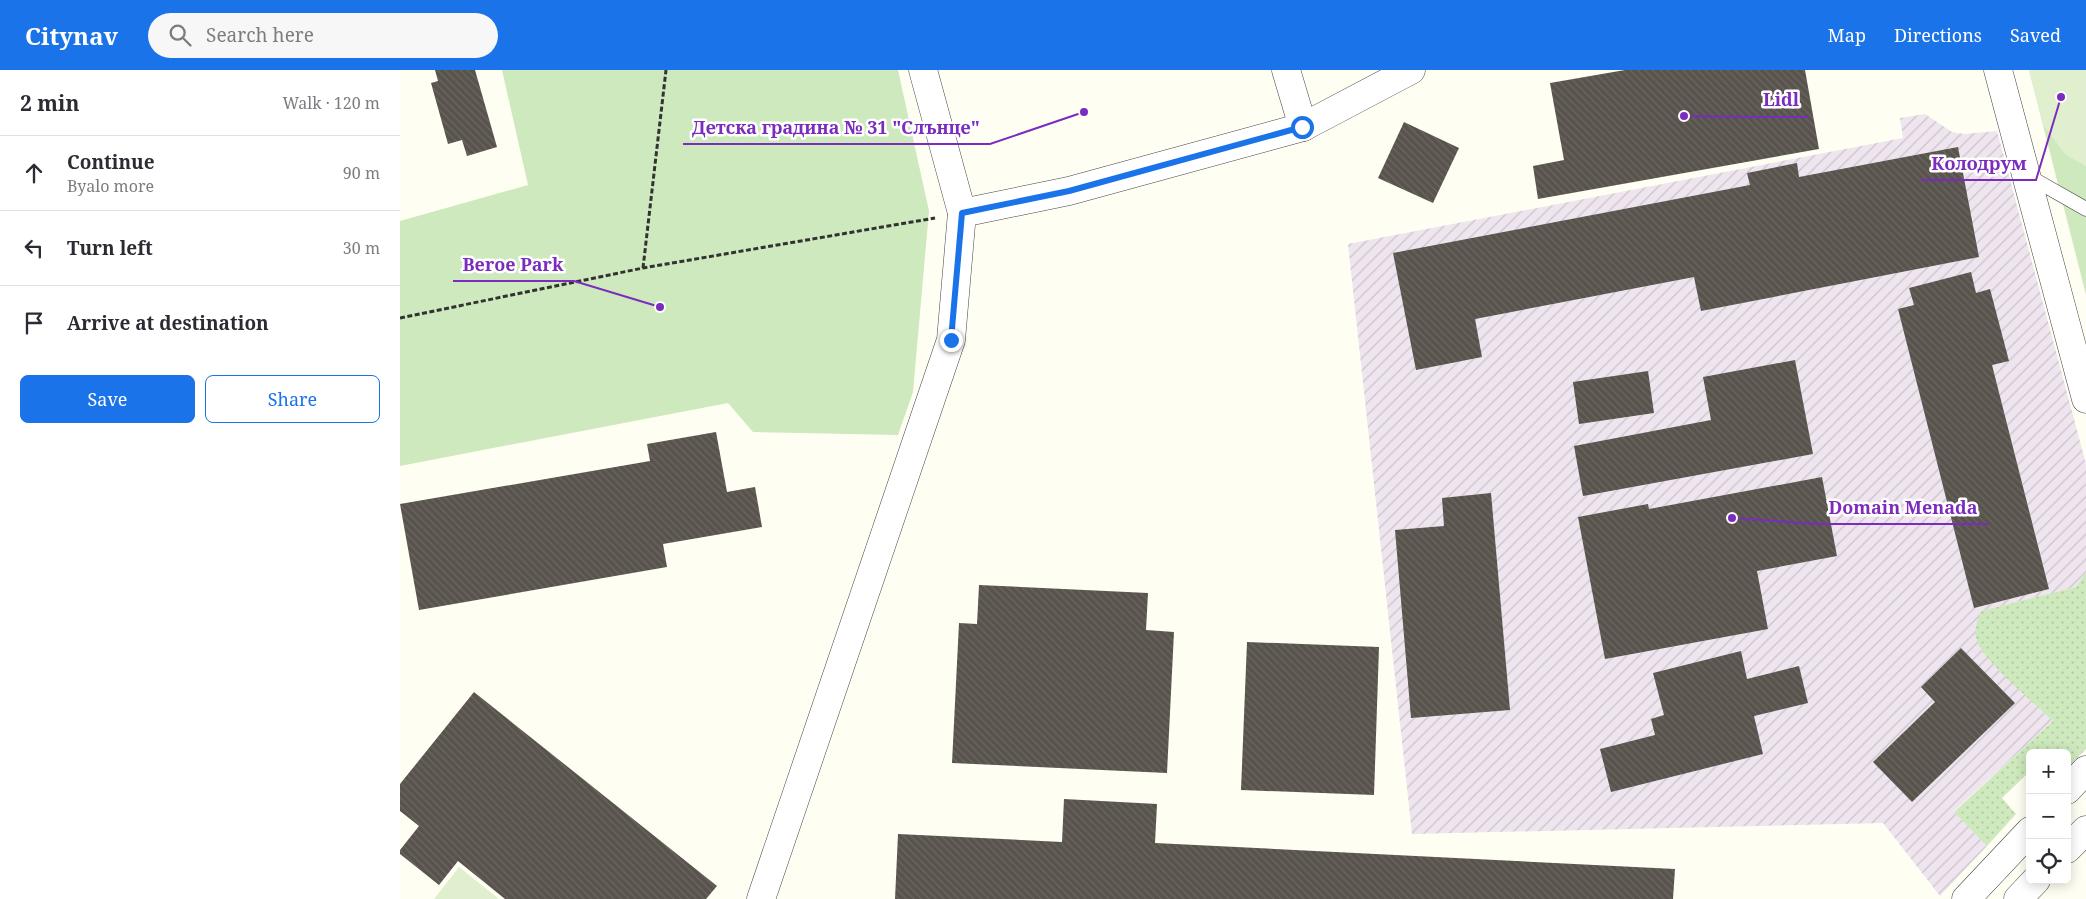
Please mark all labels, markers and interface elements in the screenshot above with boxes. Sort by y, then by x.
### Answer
search box [148,13,498,58]
text: Citynav [25,19,118,52]
icon: search [166,21,194,49]
text: Search here [206,22,314,48]
text: Map [1828,23,1866,47]
text: Directions [1894,23,1982,47]
text: Saved [2010,23,2061,47]
callout: Lidl [1753,84,1809,117]
text: Lidl [1763,87,1800,111]
text: 2 min [20,89,79,117]
text: Walk · 120 m [283,92,380,114]
callout: Детска градина № 31 "Слънце" [683,111,990,144]
text: Детска градина № 31 "Слънце" [692,115,980,139]
route start [1291,116,1314,139]
callout: Колодрум [1921,147,2036,180]
text: Continue [67,149,155,175]
text: Колодрум [1931,151,2027,175]
icon: ahead [20,159,48,187]
text: 90 m [343,162,380,184]
text: Byalo more [67,175,154,197]
icon: left [20,234,48,262]
text: Turn left [67,235,153,261]
text: 30 m [343,237,380,259]
callout: Beroe Park [453,248,574,281]
text: Beroe Park [463,252,564,276]
icon: arrive [20,309,48,337]
text: Arrive at destination [67,310,269,336]
route end [940,329,963,352]
button: Save [20,375,195,423]
button: Share [205,375,380,423]
callout: Domain Menada [1818,491,1988,524]
text: Domain Menada [1828,495,1978,519]
map controls [2026,749,2071,884]
button: + [2026,749,2071,794]
button: − [2026,794,2071,839]
button: locate [2026,839,2071,884]

